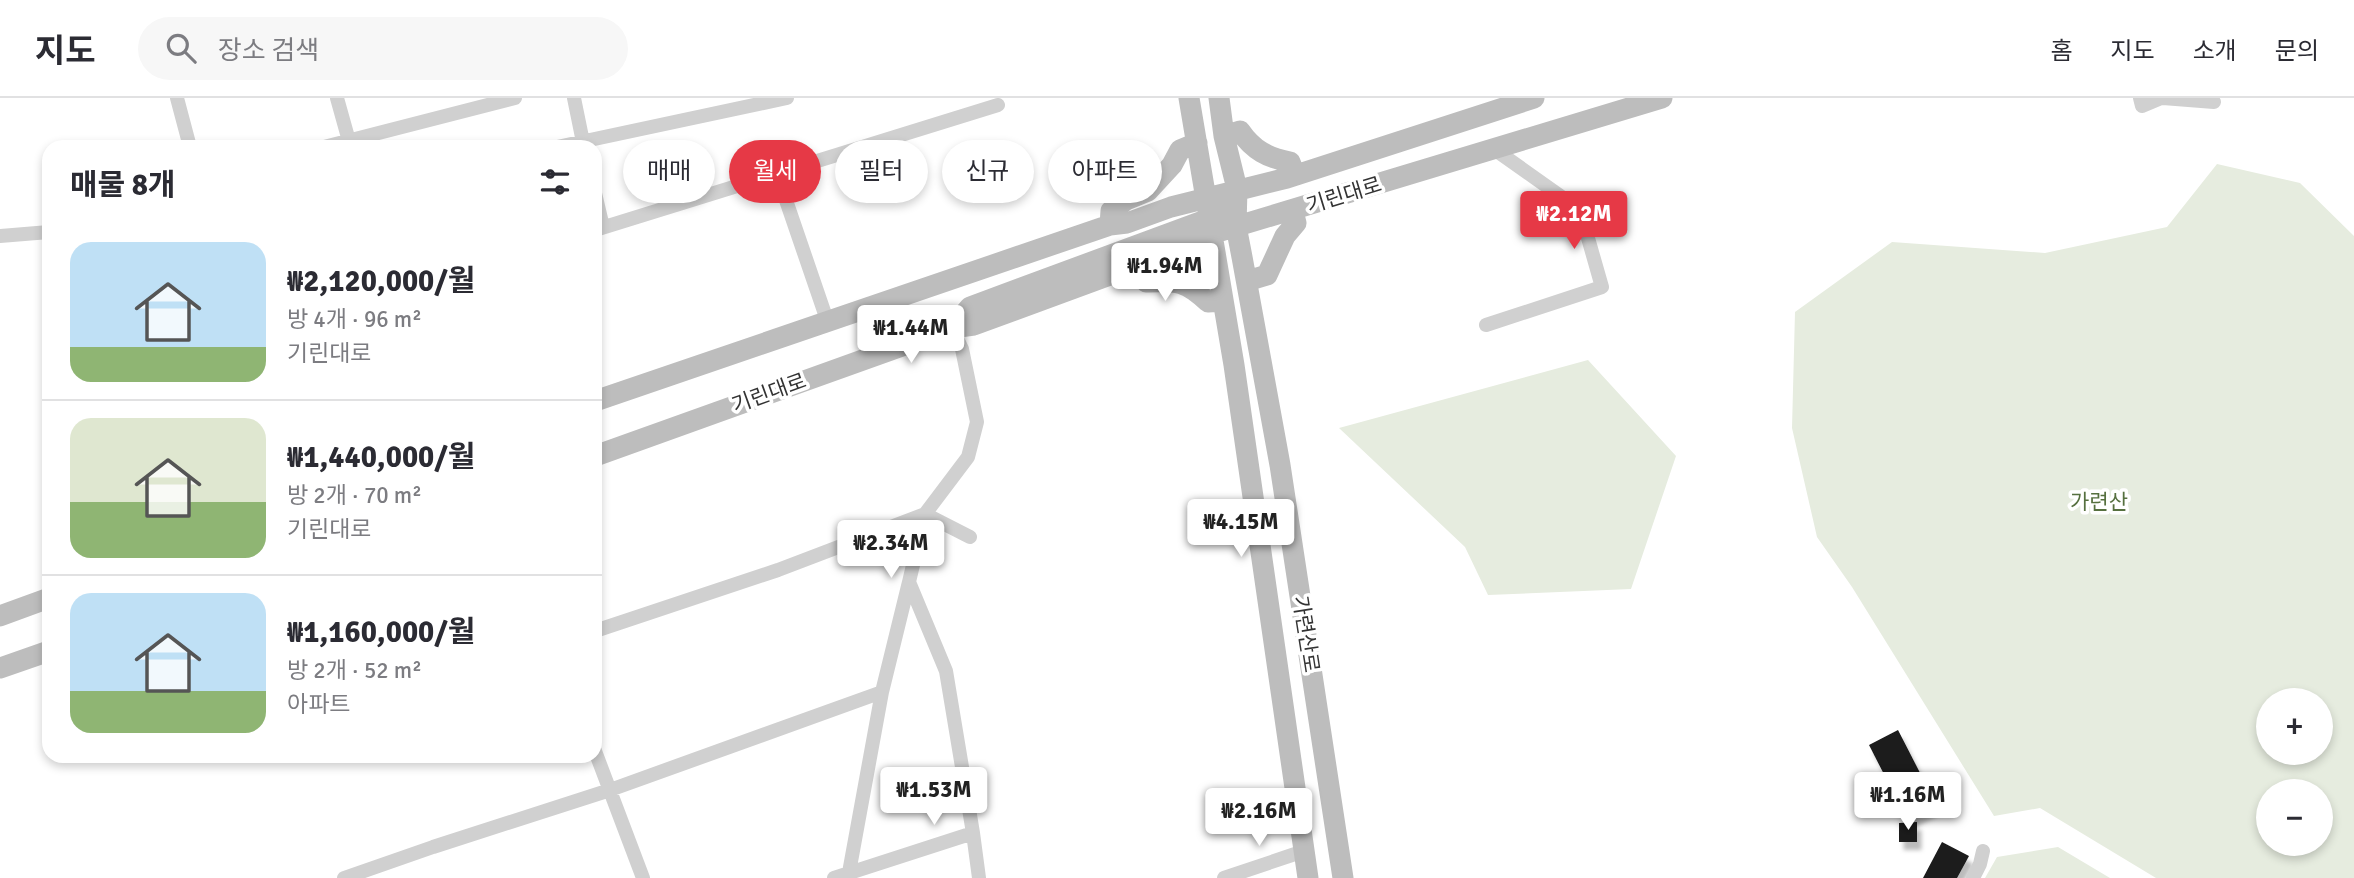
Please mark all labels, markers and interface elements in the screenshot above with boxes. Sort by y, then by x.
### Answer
search box [138,17,628,80]
icon: search [162,29,200,67]
text: 지도 [35,31,96,72]
text: 장소 검색 [218,35,319,67]
text: 홈 [2050,36,2072,66]
text: 지도 [2110,36,2155,66]
text: 소개 [2193,36,2237,66]
text: 문의 [2275,36,2319,66]
chip: 매매 [623,140,715,203]
chip: 월세 [729,140,821,203]
chip: 필터 [835,140,928,203]
chip: 신규 [942,140,1034,203]
chip: 아파트 [1048,140,1162,203]
icon: filters [536,163,574,201]
text: 매물 8개 [70,167,176,204]
street label: 기린대로 [1303,171,1385,219]
pin: ₩2.12M [1517,192,1631,251]
text: ₩2.12M [1536,199,1612,228]
pin: ₩1.94M [1108,244,1222,303]
text: ₩1.94M [1127,251,1203,280]
text: ₩2,120,000/월 [287,263,475,300]
icon: home [126,270,210,354]
text: 방 4개 · 96 m² [287,305,422,334]
pin: ₩1.44M [854,306,968,365]
text: ₩1.44M [873,313,949,342]
text: 기린대로 [287,339,372,368]
street label: 기린대로 [728,368,810,418]
text: ₩1,440,000/월 [287,439,475,476]
icon: home [126,446,210,530]
text: 방 2개 · 70 m² [287,481,422,510]
park label: 가련산 [2070,489,2128,515]
pin: ₩4.15M [1184,500,1298,559]
text: ₩4.15M [1203,507,1279,536]
text: 기린대로 [287,515,372,544]
pin: ₩2.34M [834,520,948,580]
text: ₩2.34M [853,528,929,557]
street label: 가련산로 [1287,594,1325,674]
text: ₩1,160,000/월 [287,614,475,651]
icon: home [126,621,210,705]
text: 방 2개 · 52 m² [287,656,422,685]
map controls [2256,688,2333,856]
button: + [2256,688,2333,765]
text: 아파트 [287,690,350,719]
pin: ₩1.53M [877,768,991,827]
pin: ₩1.16M [1851,772,1965,832]
text: ₩1.53M [896,775,972,804]
button: − [2256,779,2333,856]
text: ₩1.16M [1870,780,1946,809]
pin: ₩2.16M [1202,788,1316,848]
text: ₩2.16M [1221,796,1297,825]

